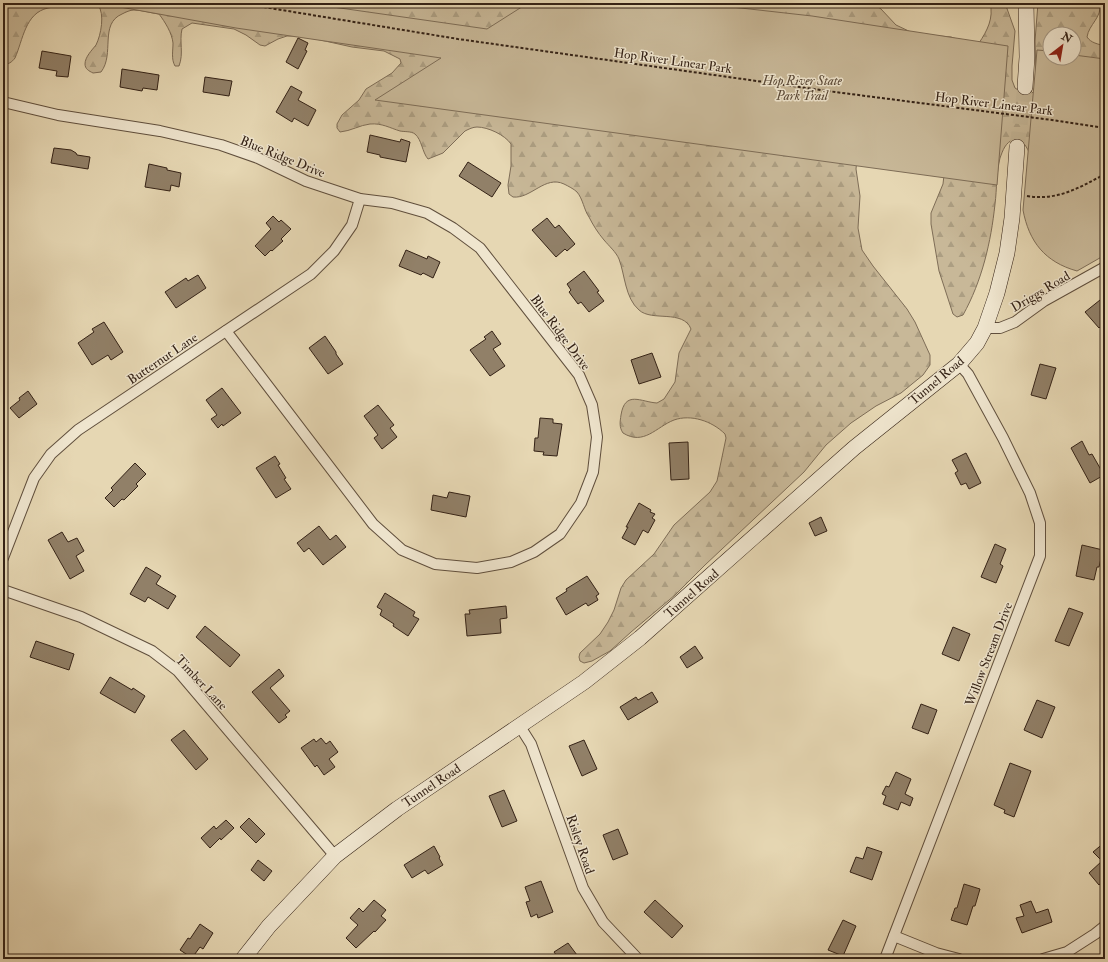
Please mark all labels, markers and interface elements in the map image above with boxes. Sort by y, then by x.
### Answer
north arrow [1042,26,1082,66]
text: N [1058,29,1075,47]
street label: Hop River Linear Park [613,45,734,78]
park label: Hop River State Park Trail [761,73,842,104]
street label: Hop River Linear Park [934,89,1055,120]
street label: Blue Ridge Drive [238,133,328,181]
street label: Driggs Road [1008,268,1073,316]
street label: Blue Ridge Drive [527,292,594,374]
street label: Butternut Lane [124,329,201,388]
street label: Tunnel Road [906,353,968,408]
street label: Tunnel Road [661,565,723,622]
street label: Willow Stream Drive [961,600,1016,709]
street label: Timber Lane [172,652,231,714]
street label: Tunnel Road [399,760,464,811]
street label: Risley Road [562,813,598,877]

